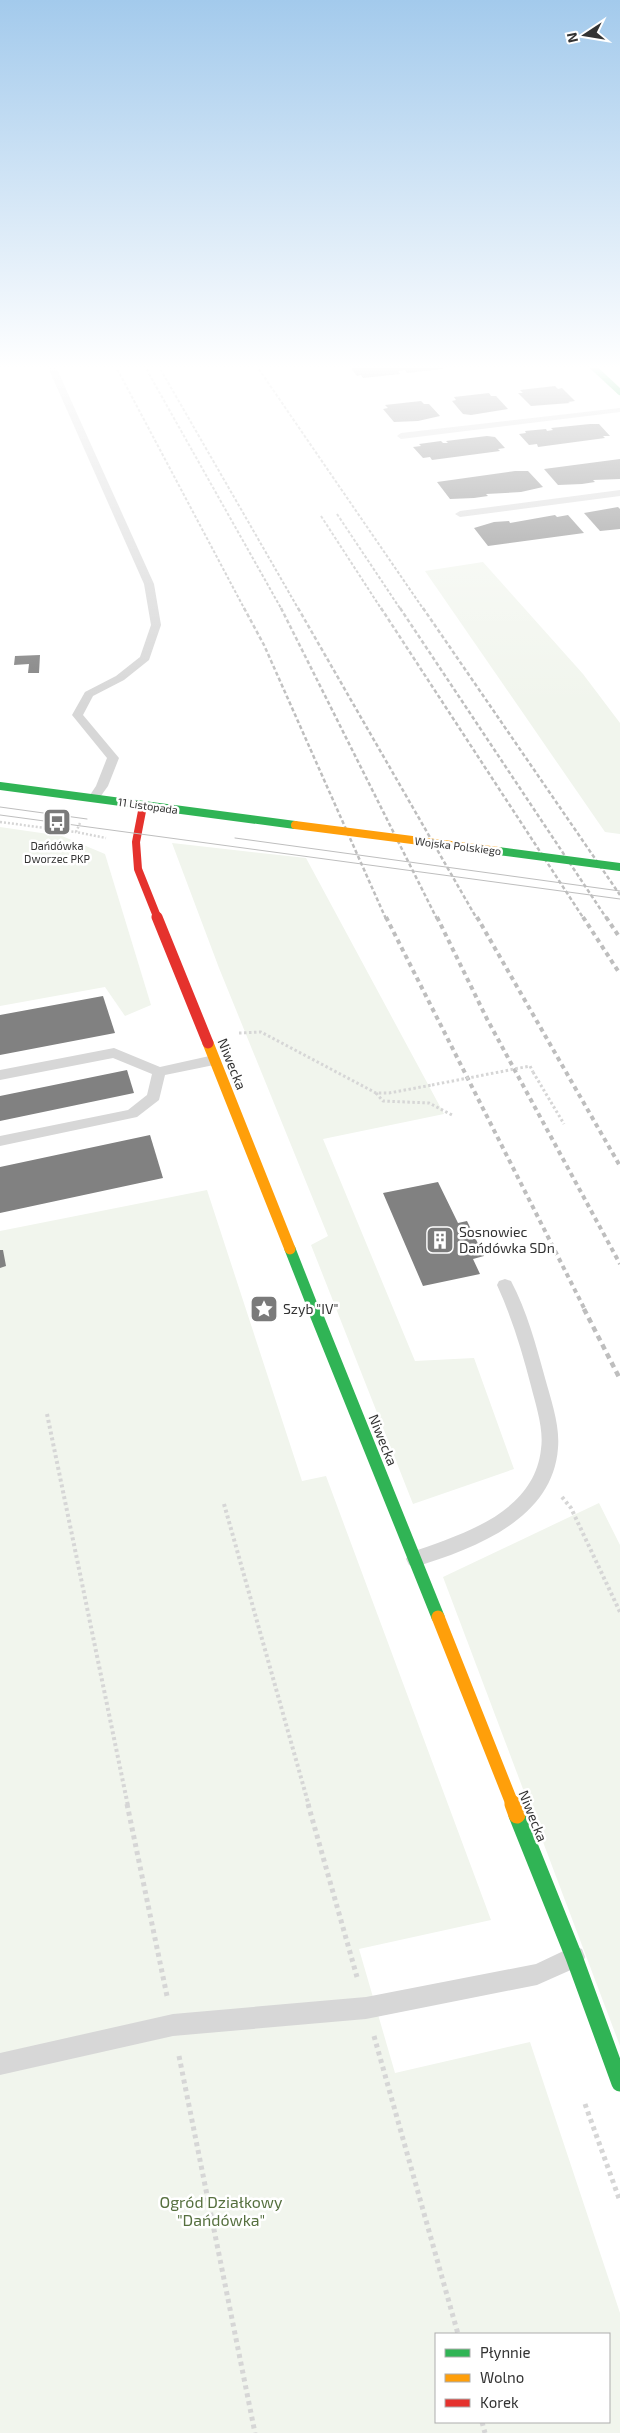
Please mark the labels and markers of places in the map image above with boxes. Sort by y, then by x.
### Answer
bus stop icon: Dańdówka Dworzec PKP [42,807,72,837]
place label: Dańdówka Dworzec PKP [24,839,90,865]
place label: Sosnowiec Dańdówka SDn [459,1223,555,1256]
building icon: Sosnowiec Dańdówka SDn [425,1225,455,1255]
place icon: Szyb "IV" [249,1294,279,1324]
place label: Szyb "IV" [283,1300,338,1317]

